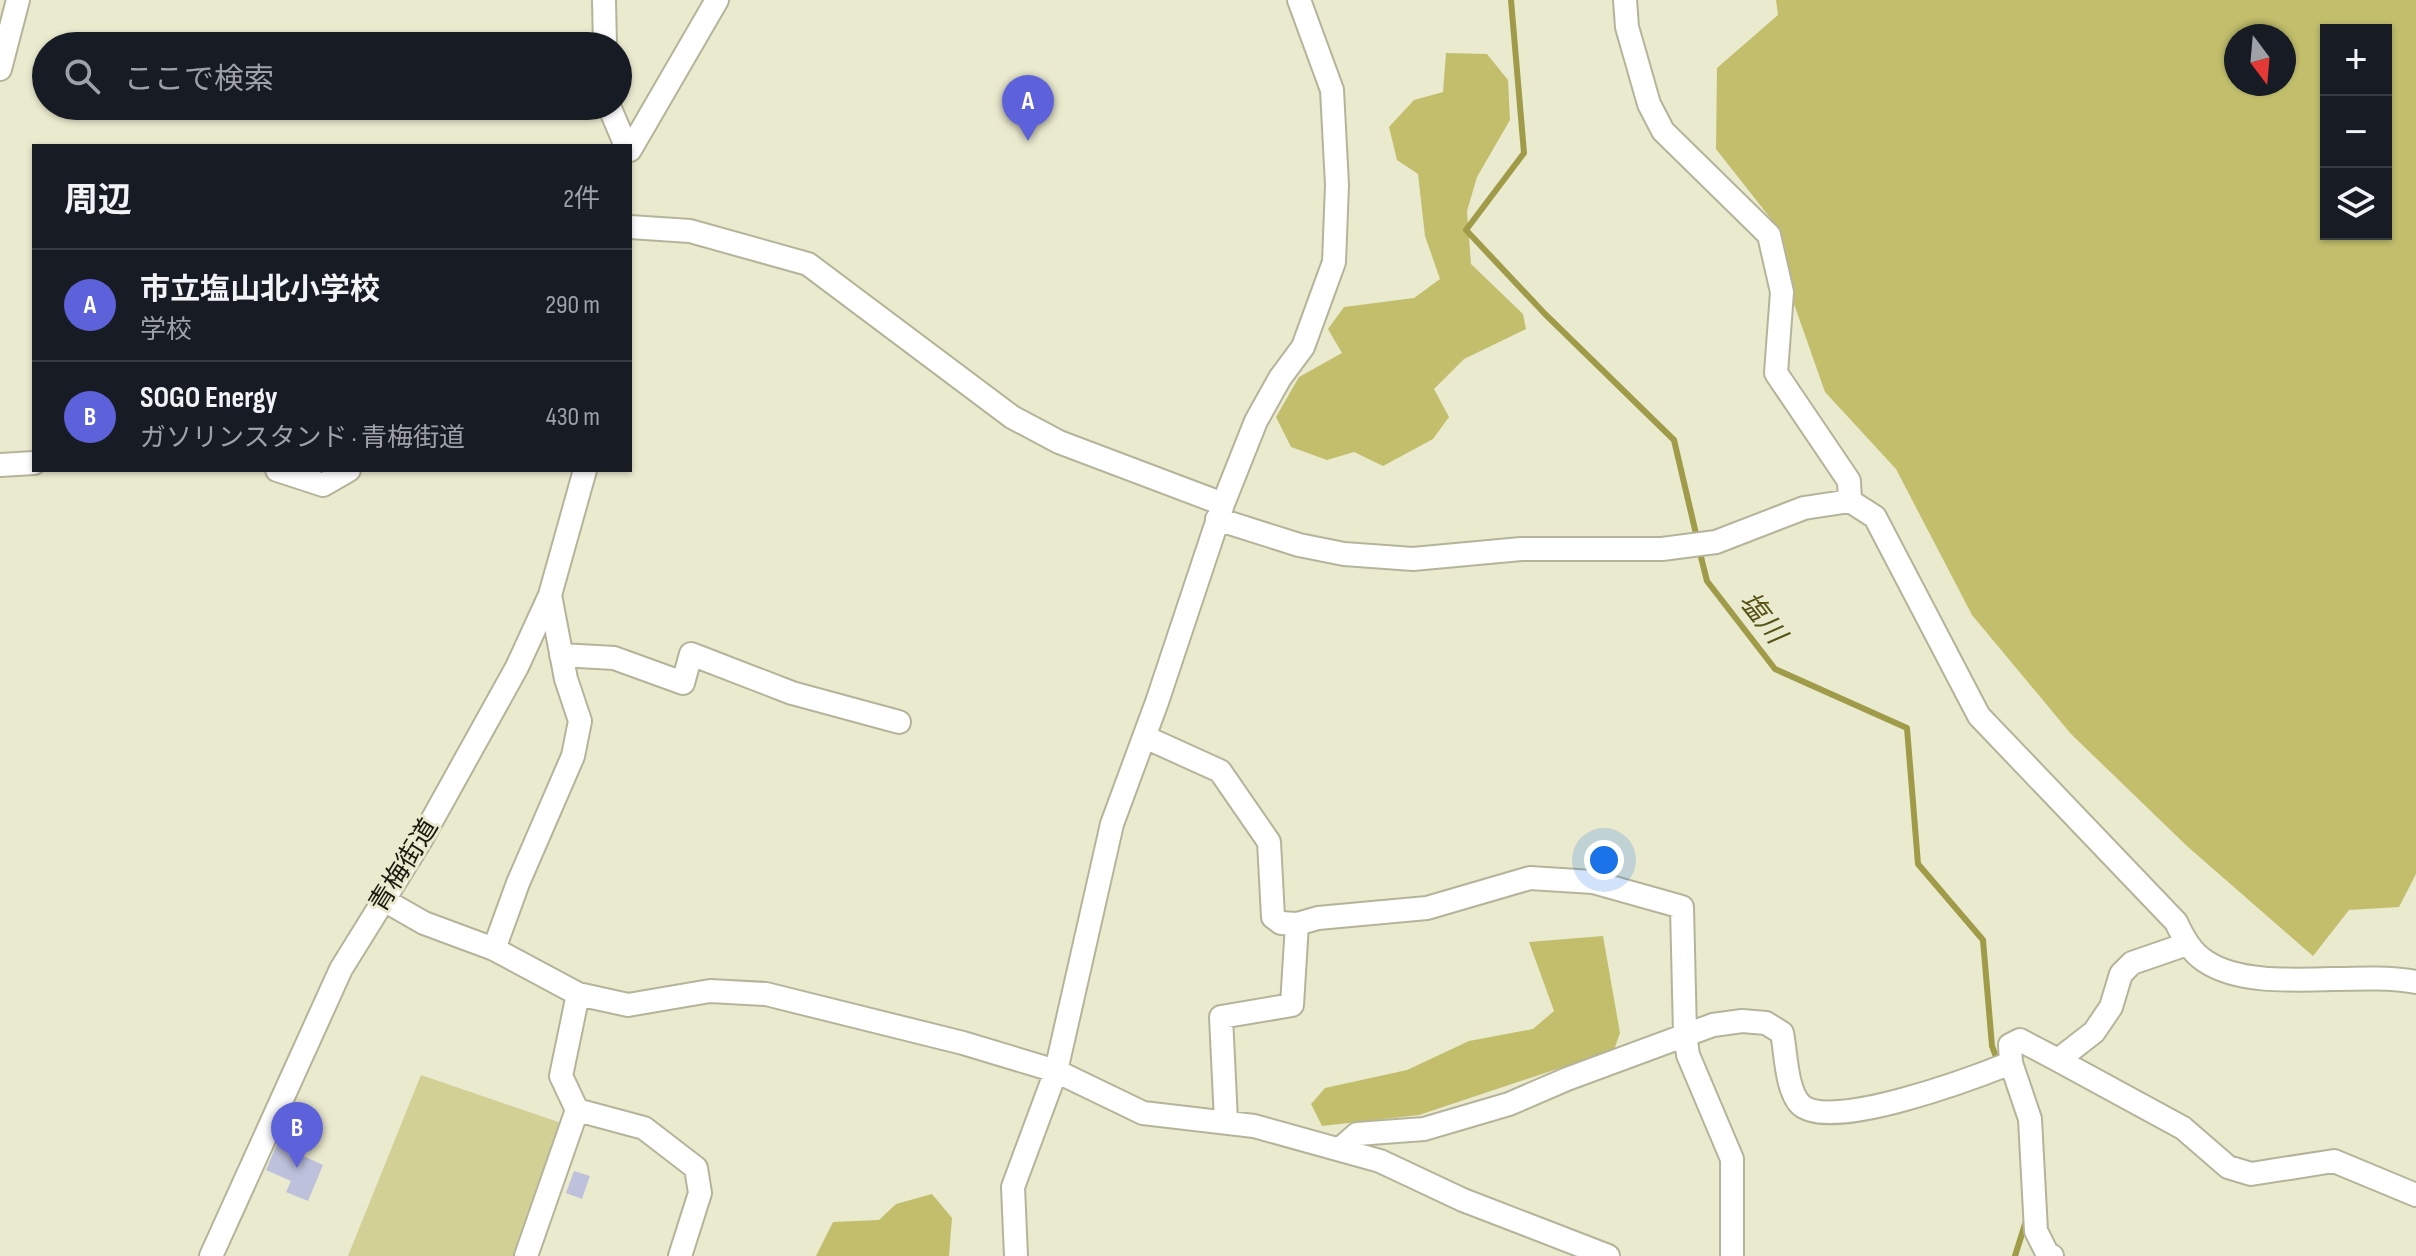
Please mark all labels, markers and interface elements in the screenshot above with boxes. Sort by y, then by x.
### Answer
north arrow [2224,24,2296,96]
map controls [2320,24,2392,240]
button: + [2320,24,2392,96]
search box [32,32,632,120]
icon: search [60,54,104,98]
text: ここで検索 [124,62,274,98]
pin: A [1002,75,1054,141]
button: − [2320,96,2392,168]
button: layers [2320,168,2392,240]
text: 周辺 [64,180,132,221]
text: 2件 [563,184,600,215]
text: 市立塩山北小学校 [140,272,380,308]
text: A [84,290,96,321]
text: 290 m [545,290,600,321]
text: 学校 [140,315,192,346]
text: SOGO Energy [140,380,278,416]
text: B [84,402,96,433]
text: 430 m [546,402,600,433]
text: ガソリンスタンド · 青梅街道 [140,423,465,454]
water label: 塩川 [1732,586,1794,653]
street label: 青梅街道 [364,813,445,918]
your location [1584,840,1624,880]
pin: B [271,1102,323,1168]

